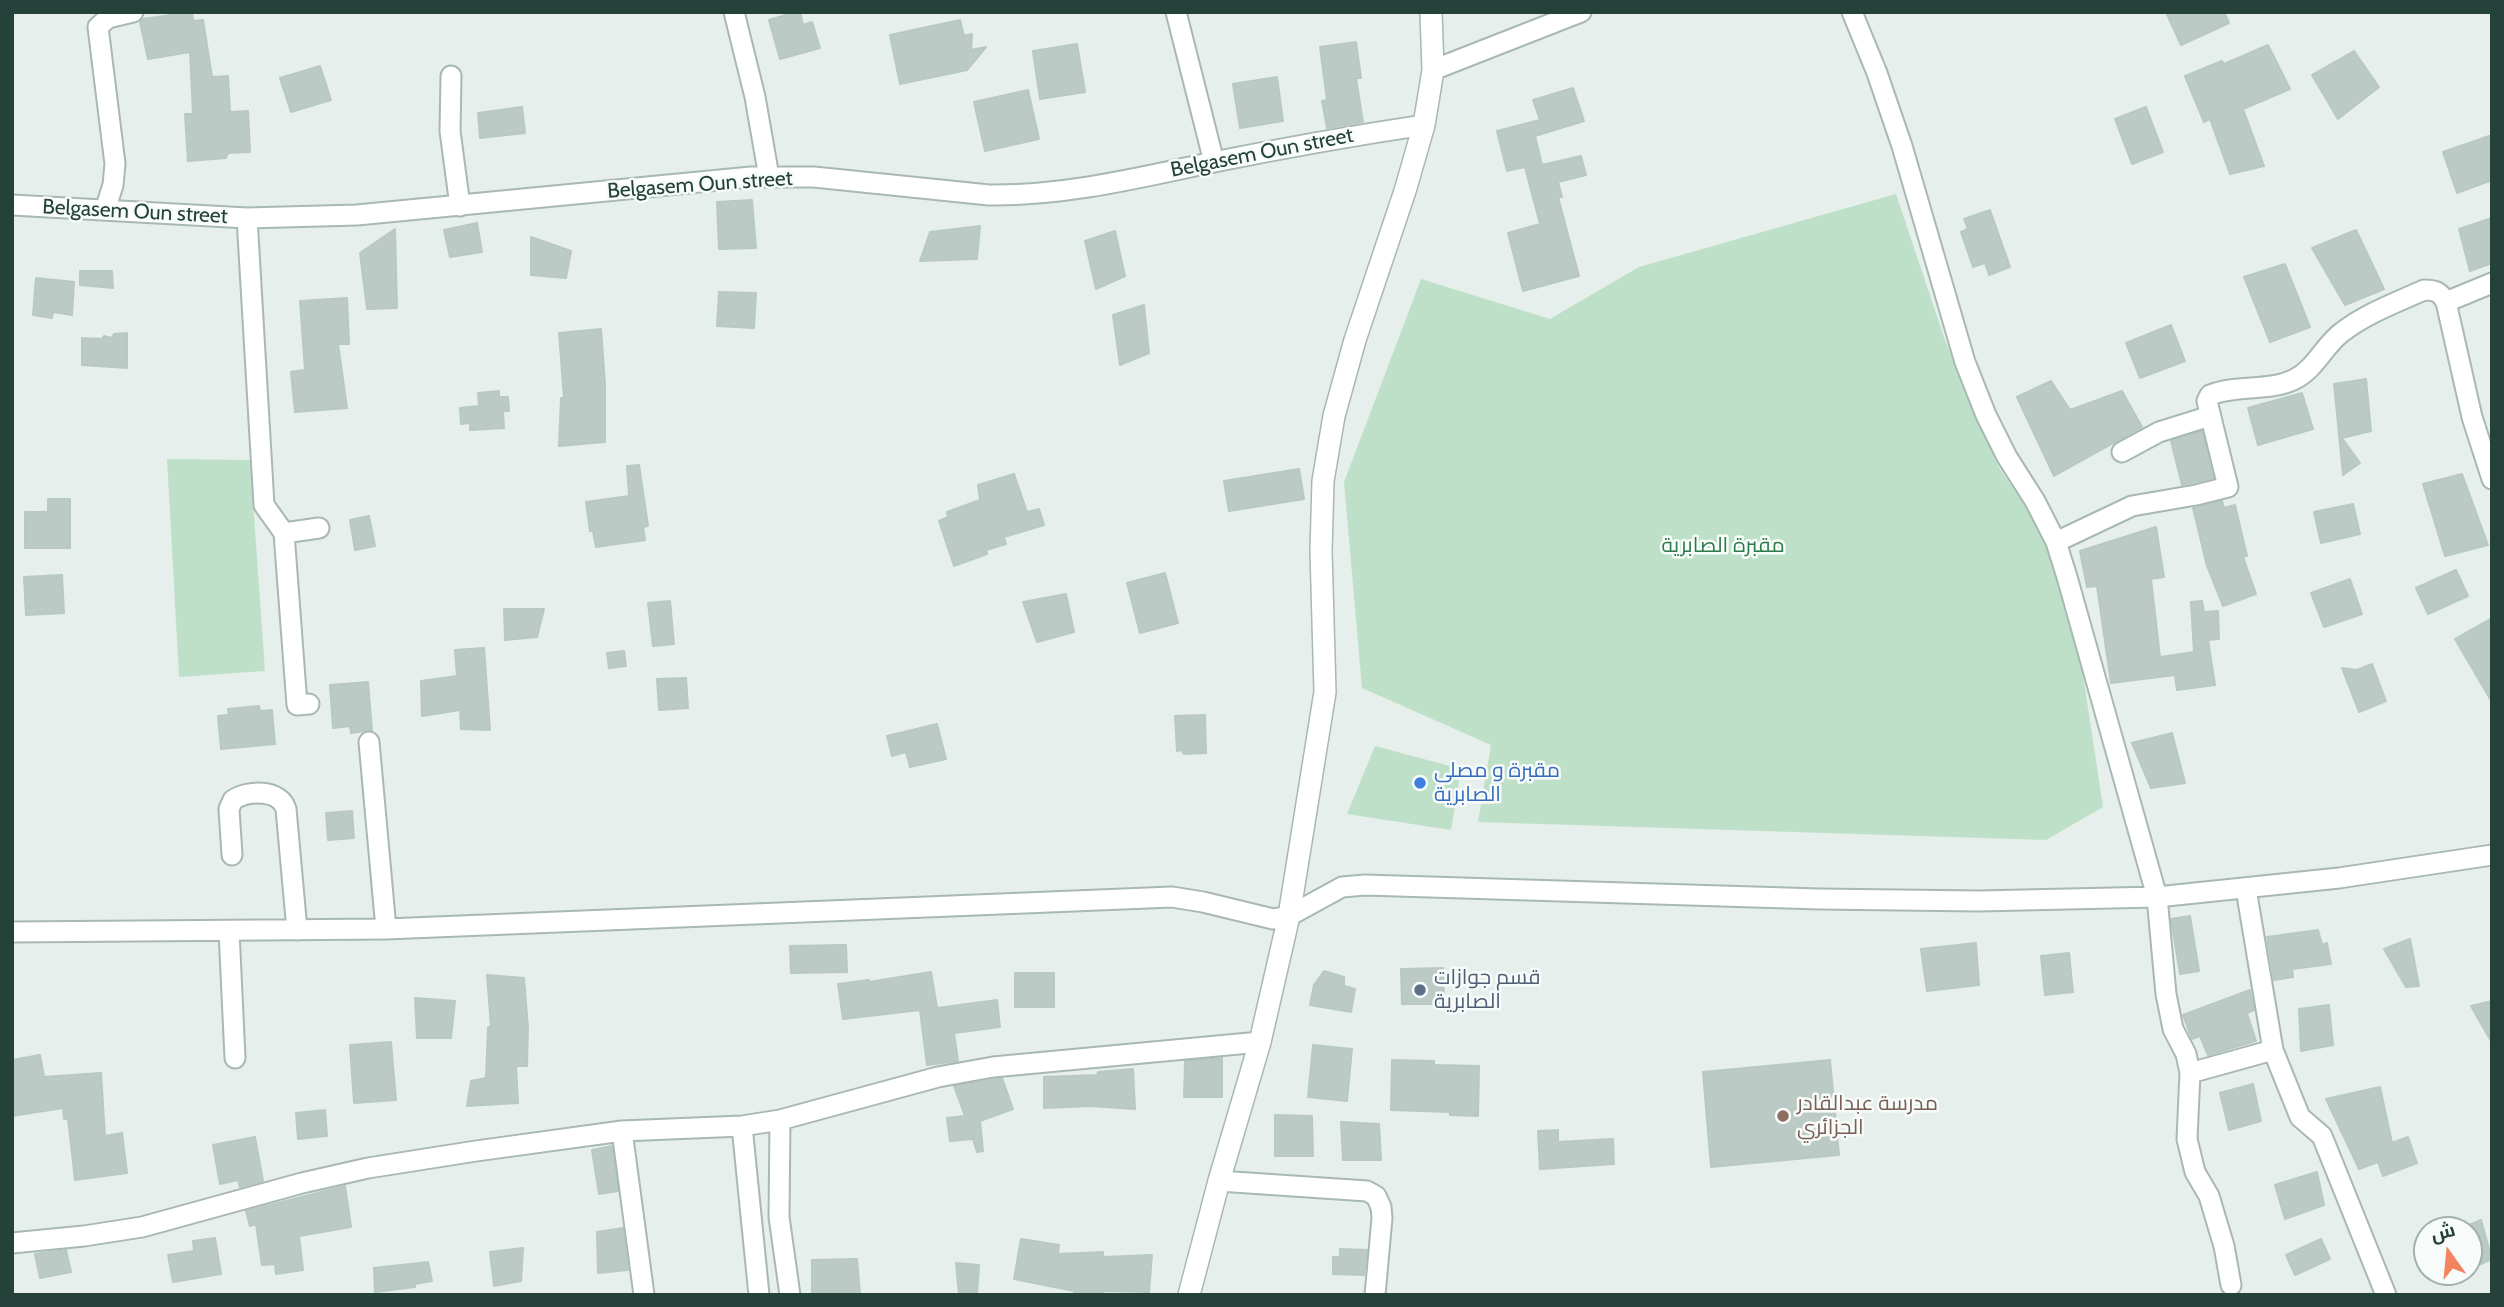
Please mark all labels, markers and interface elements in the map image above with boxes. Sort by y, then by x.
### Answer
street label: Belgasem Oun street [1168,123,1356,183]
street label: Belgasem Oun street [607,166,793,204]
street label: Belgasem Oun street [42,195,228,229]
park label: مقبرة الصابرية [1661,533,1785,559]
place label: مقبرة و مصلى الصابرية [1434,758,1560,808]
marker: مقبرة و مصلى الصابرية [1412,775,1428,791]
place label: قسم جوازات الصابرية [1434,965,1541,1015]
marker: قسم جوازات الصابرية [1412,982,1428,998]
place label: مدرسة عبدالقادر الجزائري [1797,1091,1938,1141]
marker: مدرسة عبدالقادر الجزائري [1775,1108,1791,1124]
north arrow [2413,1216,2483,1286]
text: ش [2428,1218,2458,1246]

